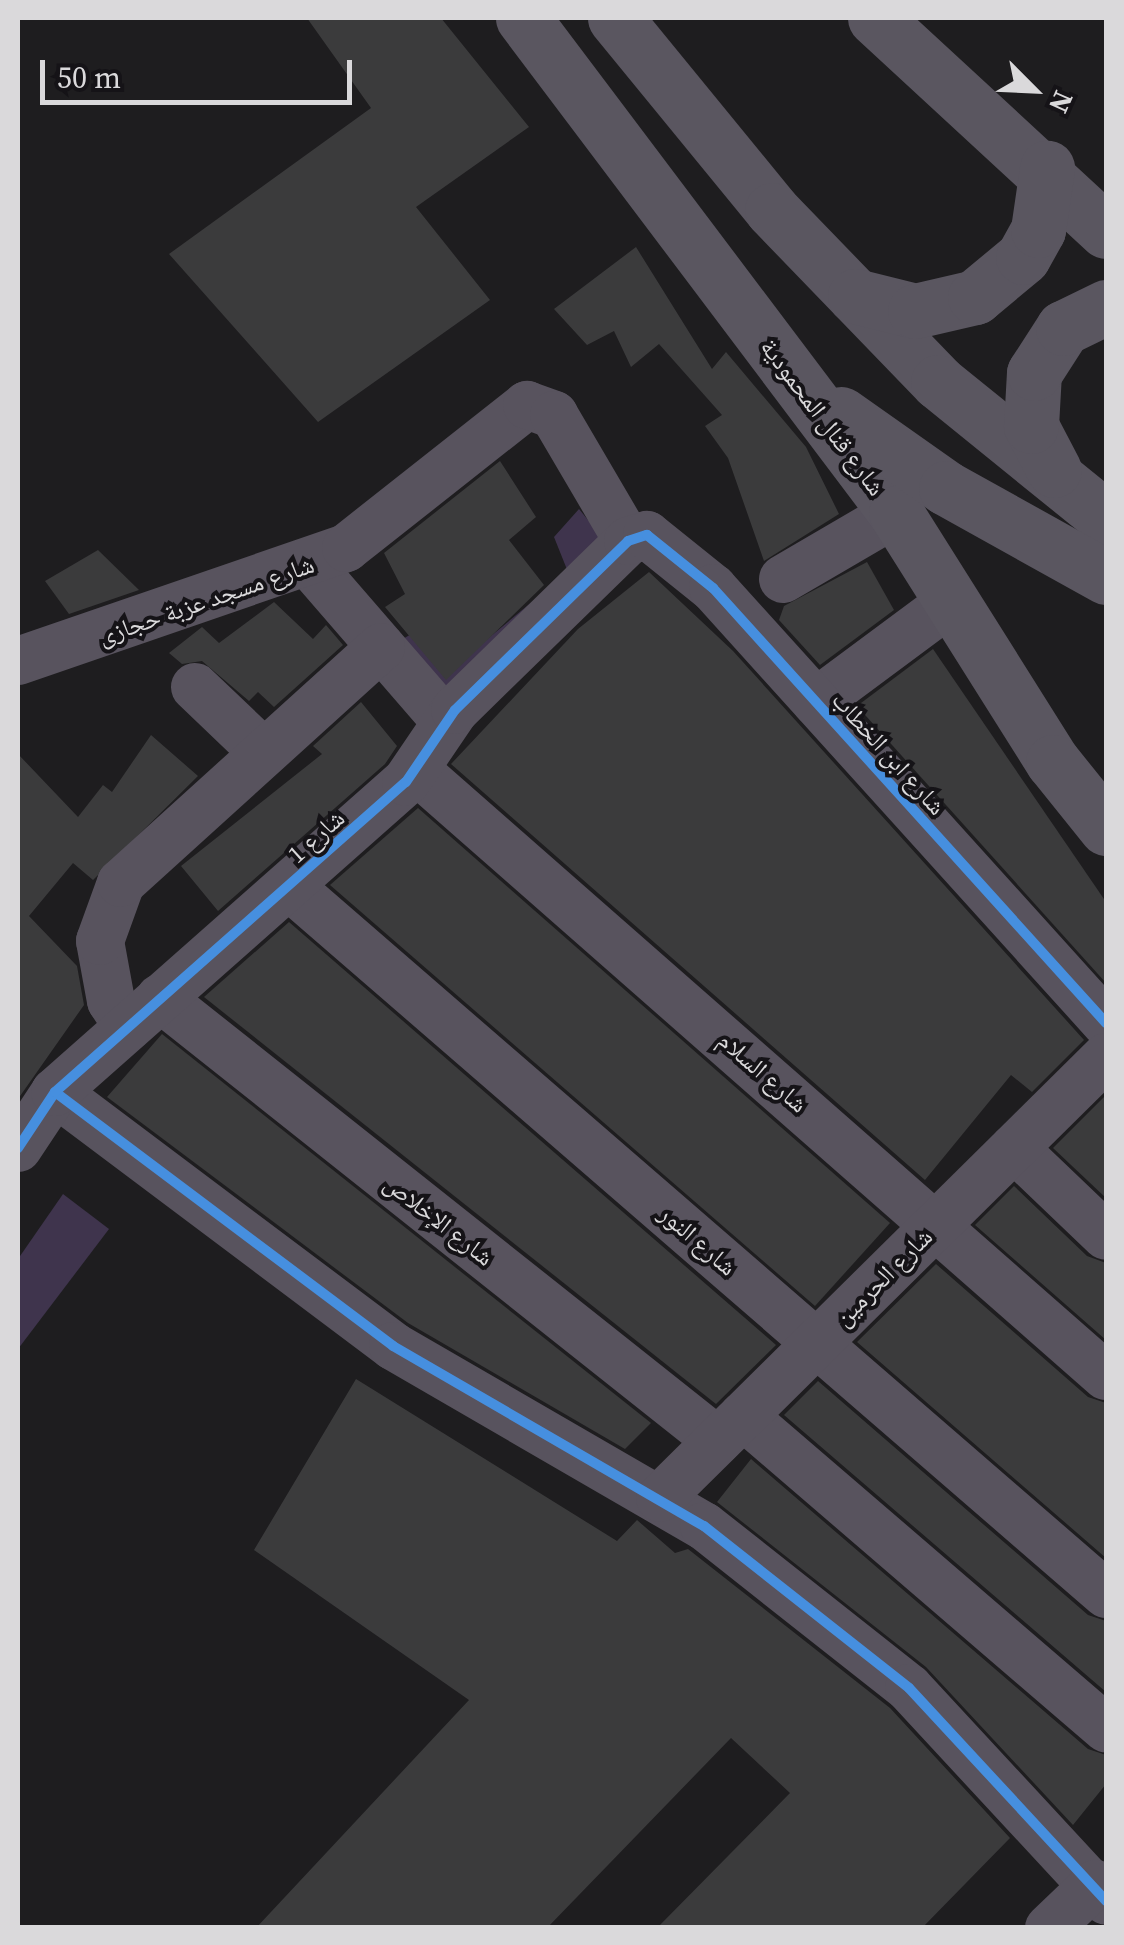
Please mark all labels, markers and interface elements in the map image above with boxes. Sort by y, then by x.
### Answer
scale bar [45,40,358,102]
north arrow [984,40,1084,140]
text: 50 m [57,57,121,98]
text: N [1040,85,1083,119]
street label: شارع قنال المحمودية [754,333,892,501]
street label: شارع مسجد عزبة حجازى [94,549,318,651]
street label: شارع ابن الخطاب [826,685,952,821]
street label: شارع 1 [281,803,351,869]
street label: شارع السلام [712,1025,814,1119]
street label: شارع الإخلاص [378,1168,500,1272]
street label: شارع النور [653,1198,743,1282]
street label: شارع الحرمين [828,1222,938,1332]

